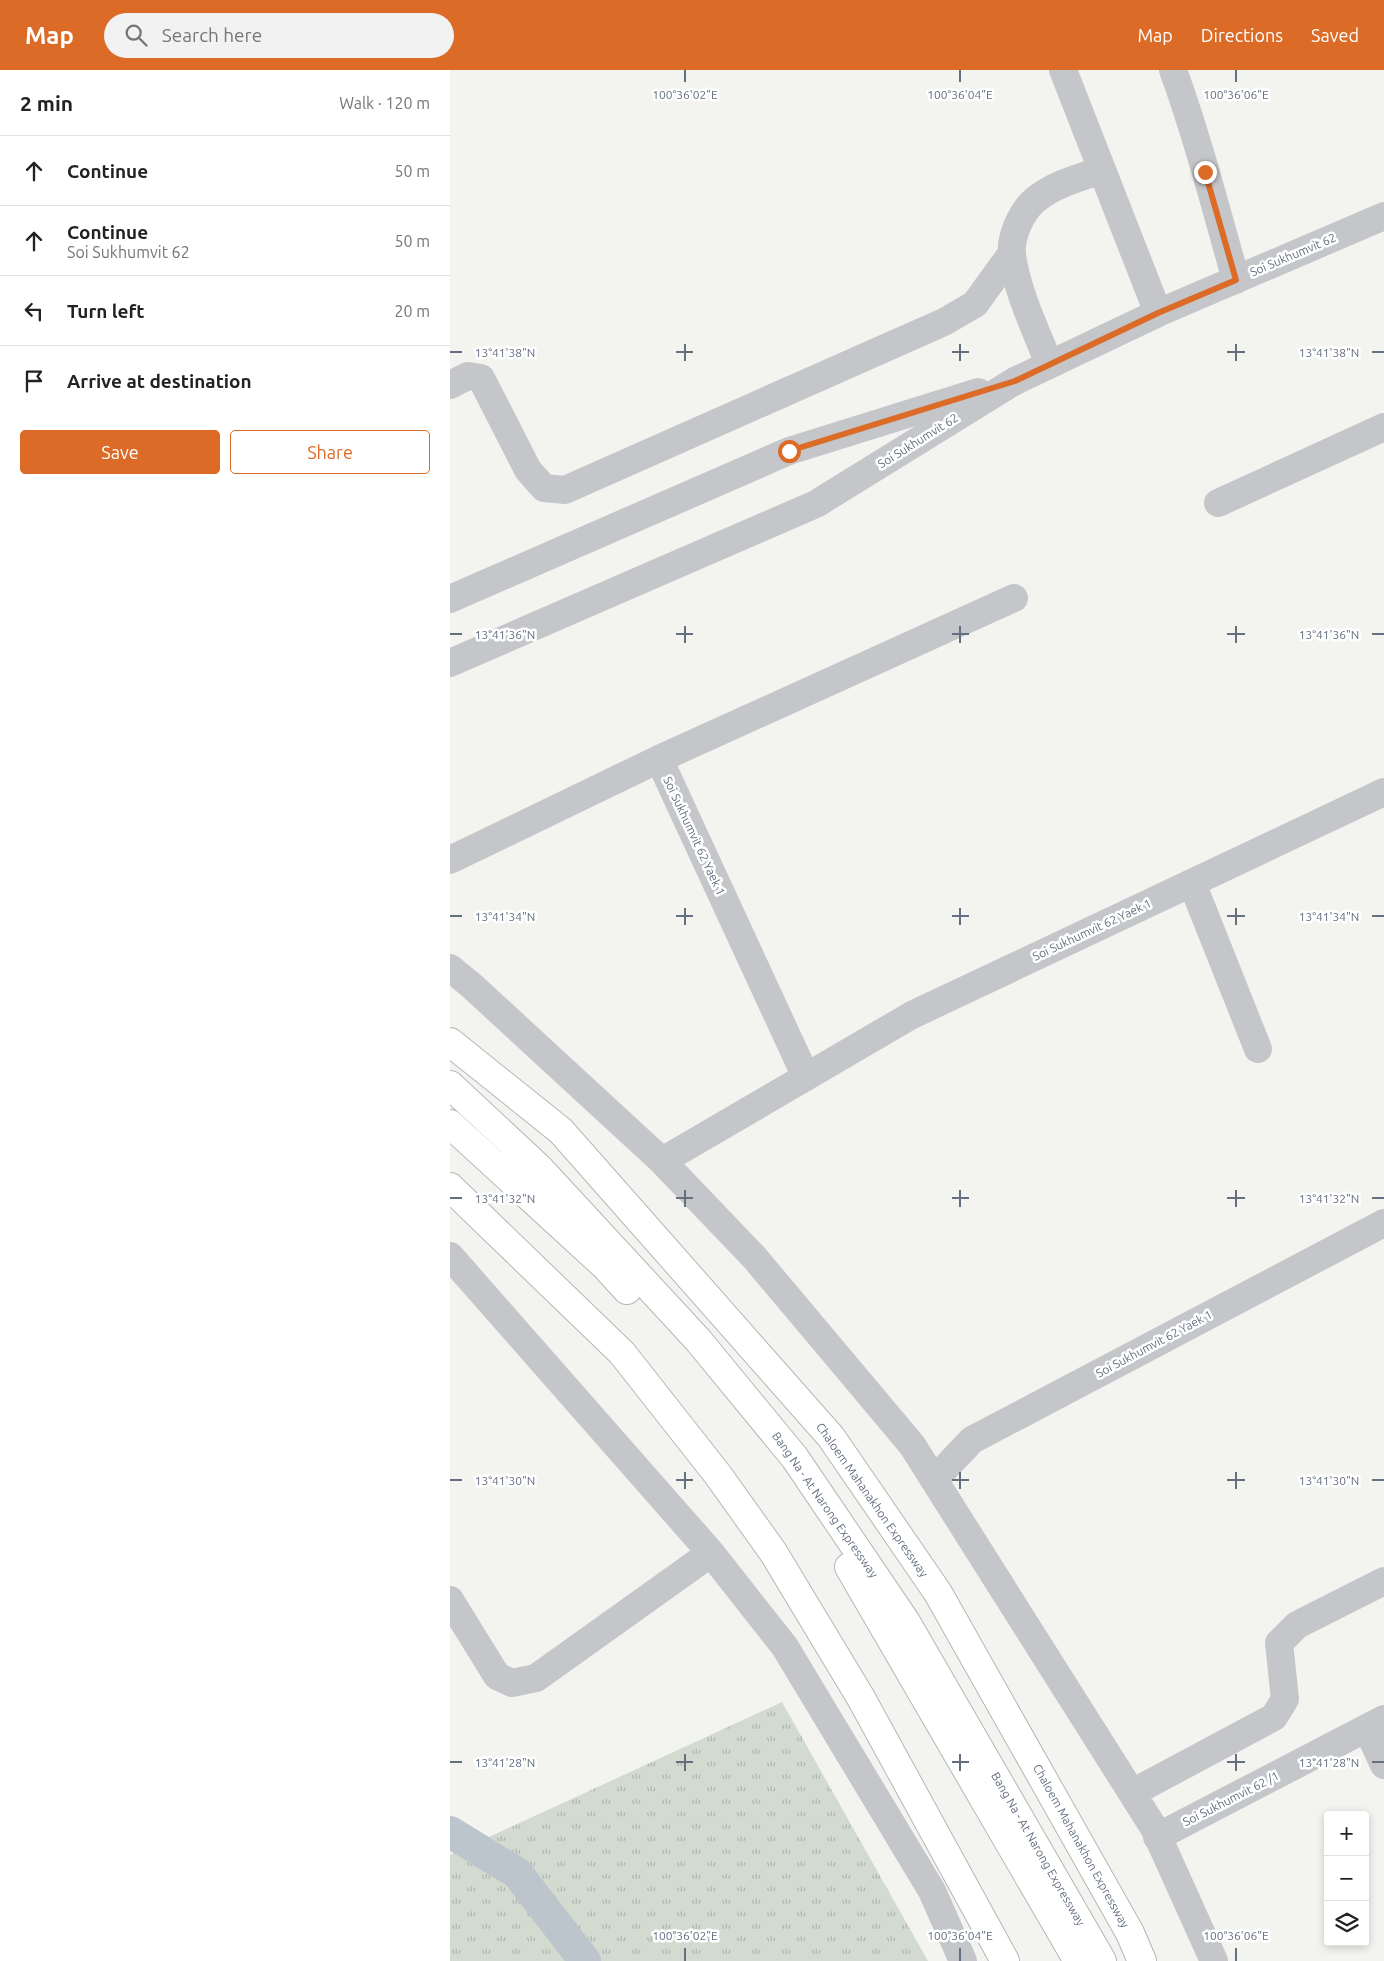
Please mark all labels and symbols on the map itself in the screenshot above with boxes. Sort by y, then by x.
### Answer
text: 100°36'02"E [652,88,718,101]
text: 100°36'04"E [927,88,993,101]
text: 100°36'06"E [1203,88,1269,101]
route end [1194,161,1217,184]
street label: Soi Sukhumvit 62 [1248,231,1338,278]
text: 13°41'38"N [475,346,535,359]
text: 13°41'38"N [1299,346,1359,359]
street label: Soi Sukhumvit 62 [875,411,960,470]
route start [778,440,801,463]
text: 13°41'36"N [475,628,535,641]
text: 13°41'36"N [1299,628,1359,641]
street label: Soi Sukhumvit 62 Yaek 1 [661,774,728,897]
street label: Soi Sukhumvit 62 Yaek 1 [1030,896,1153,963]
text: 13°41'34"N [475,910,535,923]
text: 13°41'34"N [1299,910,1359,923]
text: 13°41'32"N [475,1192,535,1205]
text: 13°41'32"N [1299,1192,1359,1205]
street label: Soi Sukhumvit 62 Yaek 1 [1093,1307,1214,1380]
street label: Chaloem Mahanakhon Expressway [814,1420,931,1579]
street label: Bang Na - At Narong Expressway [770,1429,881,1580]
text: 13°41'30"N [475,1474,535,1487]
text: 13°41'30"N [1299,1474,1359,1487]
text: 13°41'28"N [475,1756,535,1769]
text: 13°41'28"N [1299,1756,1359,1769]
street label: Chaloem Mahanakhon Expressway [1031,1762,1132,1930]
street label: Soi Sukhumvit 62 /1 [1181,1769,1281,1828]
street label: Bang Na - At Narong Expressway [989,1770,1088,1928]
text: 100°36'02"E [652,1929,718,1942]
text: 100°36'04"E [927,1929,993,1942]
text: 100°36'06"E [1203,1929,1269,1942]

